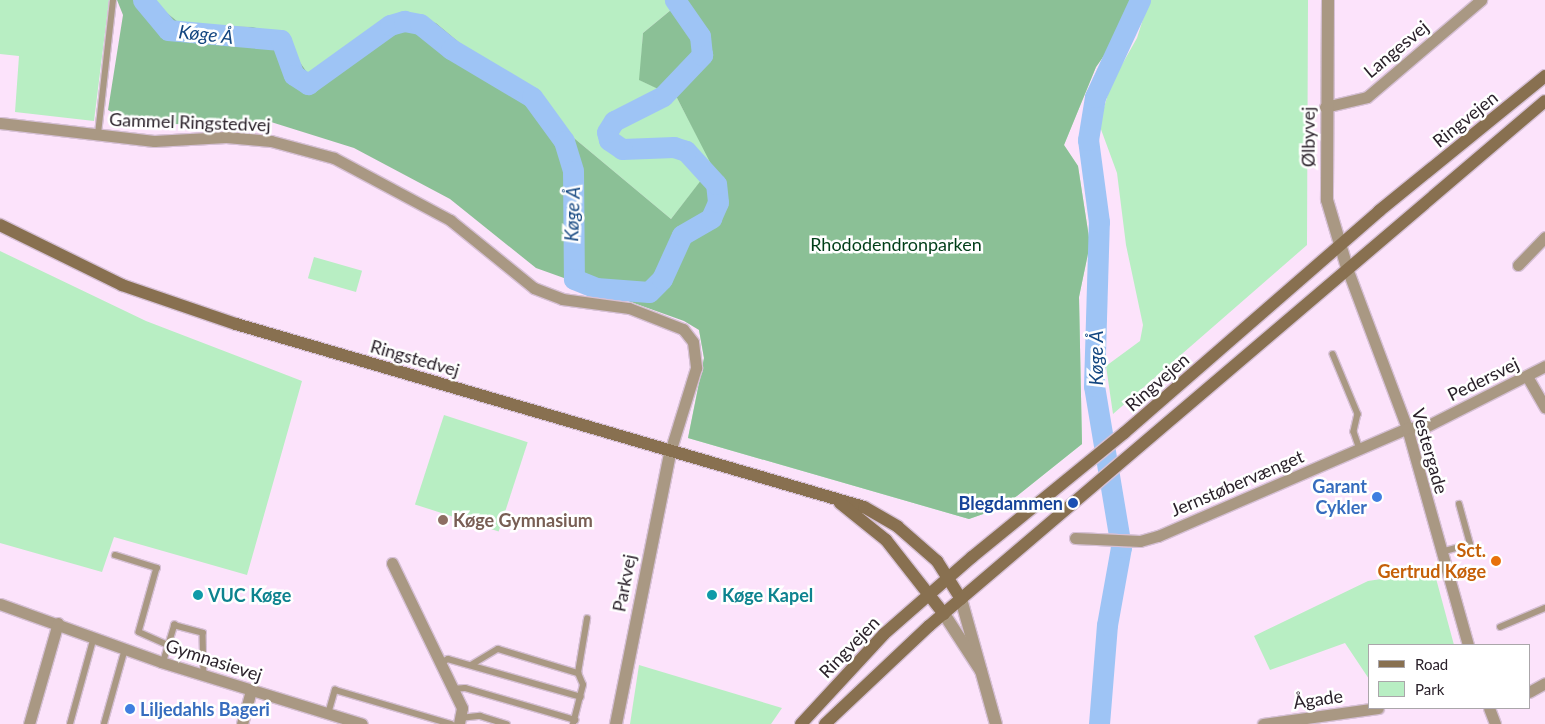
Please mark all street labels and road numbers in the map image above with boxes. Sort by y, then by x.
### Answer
street label: Langesvej [1359,16,1433,82]
street label: Ringvejen [1428,86,1502,152]
street label: Ølbyvej [1297,107,1319,167]
street label: Gammel Ringstedvej [109,108,271,136]
street label: Ringstedvej [368,335,462,381]
street label: Ringvejen [1121,348,1193,416]
street label: Pedersvej [1444,353,1522,405]
street label: Vestergade [1407,406,1453,496]
street label: Jernstøbervænget [1167,445,1307,521]
street label: Parkvej [608,552,640,614]
street label: Ringvejen [814,612,884,682]
street label: Gymnasievej [163,634,265,686]
street label: Ågade [1292,685,1344,713]

